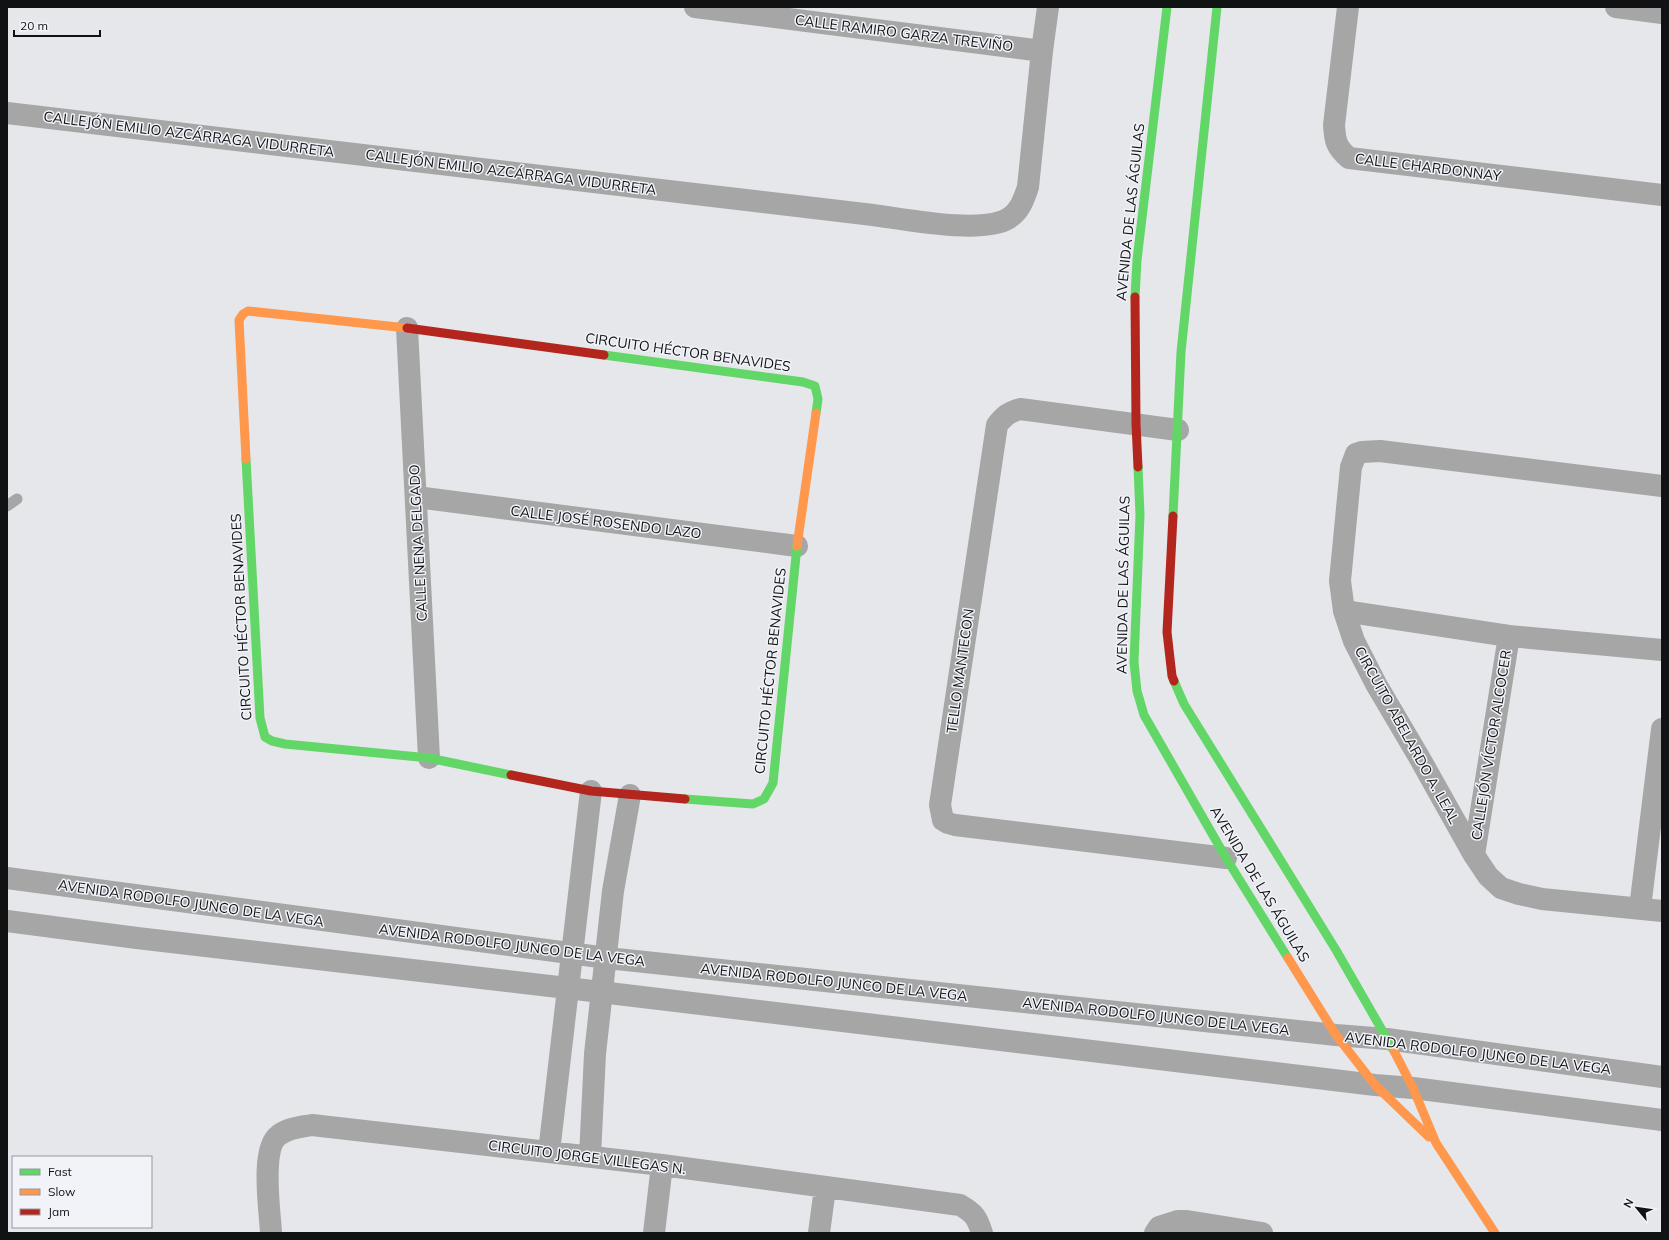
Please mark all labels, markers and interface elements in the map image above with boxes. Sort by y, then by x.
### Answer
street label: CALLE RAMIRO GARZA TREVIÑO [794,11,1014,55]
scale bar [14,12,100,38]
text: 20 m [20,18,48,33]
street label: CALLEJÓN EMILIO AZCÁRRAGA VIDURRETA [43,107,336,161]
street label: AVENIDA DE LAS ÁGUILAS [1112,122,1148,302]
street label: CALLEJÓN EMILIO AZCÁRRAGA VIDURRETA [365,145,658,199]
street label: CALLE CHARDONNAY [1354,149,1503,185]
street label: CIRCUITO HÉCTOR BENAVIDES [584,329,792,375]
street label: CALLE NENA DELGADO [405,464,431,622]
street label: AVENIDA DE LAS ÁGUILAS [1112,495,1134,674]
street label: CALLE JOSÉ ROSENDO LAZO [510,501,702,543]
street label: CIRCUITO HÉCTOR BENAVIDES [227,513,255,721]
street label: CIRCUITO HÉCTOR BENAVIDES [750,567,790,775]
street label: TELLO MANTECON [942,607,978,735]
street label: CIRCUITO ABELARDO A. LEAL [1351,643,1463,827]
street label: CALLEJÓN VÍCTOR ALCOCER [1467,648,1515,841]
street label: AVENIDA DE LAS ÁGUILAS [1206,803,1314,965]
street label: AVENIDA RODOLFO JUNCO DE LA VEGA [57,875,326,931]
street label: AVENIDA RODOLFO JUNCO DE LA VEGA [378,920,647,970]
street label: AVENIDA RODOLFO JUNCO DE LA VEGA [700,959,969,1005]
street label: AVENIDA RODOLFO JUNCO DE LA VEGA [1022,993,1291,1039]
street label: AVENIDA RODOLFO JUNCO DE LA VEGA [1344,1028,1613,1078]
street label: CIRCUITO JORGE VILLEGAS N. [487,1136,687,1178]
legend [12,1156,152,1228]
text: Fast [48,1164,72,1179]
text: Slow [48,1184,76,1199]
north arrow [1617,1188,1657,1228]
text: N [1620,1196,1636,1210]
text: Jam [48,1204,70,1219]

